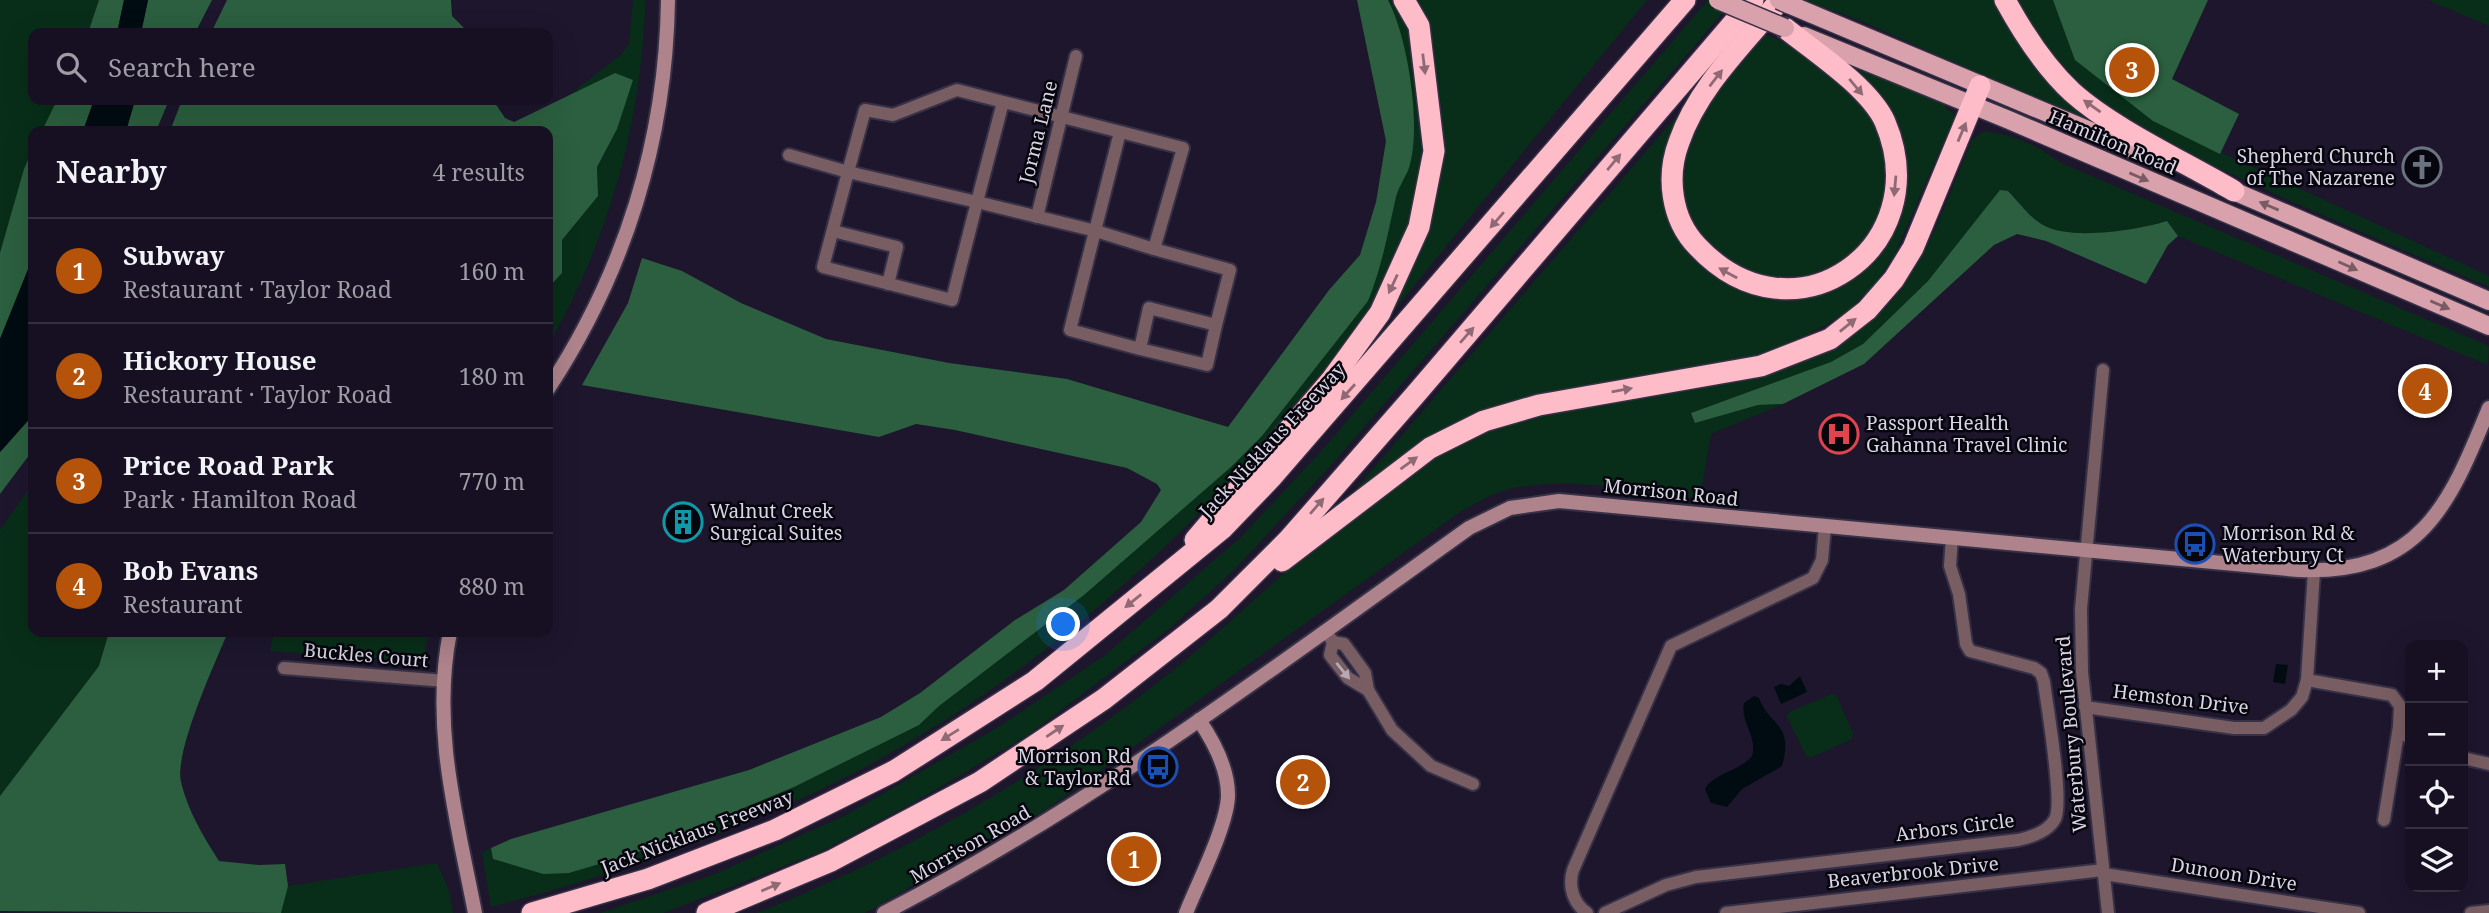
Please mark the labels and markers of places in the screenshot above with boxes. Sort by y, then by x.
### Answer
pin: 3 [2109,44,2155,96]
place label: Shepherd Church of The Nazarene [2237,143,2395,191]
church icon: Shepherd Church of The Nazarene [2401,146,2443,188]
pin: 4 [2402,365,2448,417]
place label: Passport Health Gahanna Travel Clinic [1866,410,2067,458]
hospital icon: Passport Health Gahanna Travel Clinic [1818,413,1860,455]
place label: Walnut Creek Surgical Suites [710,498,842,546]
building icon: Walnut Creek Surgical Suites [662,501,704,543]
place label: Morrison Rd & Waterbury Ct [2222,520,2355,568]
bus stop icon: Morrison Rd & Waterbury Ct [2174,523,2216,565]
place label: Morrison Rd & Taylor Rd [1017,743,1131,791]
bus stop icon: Morrison Rd & Taylor Rd [1137,746,1179,788]
pin: 2 [1280,756,1326,808]
pin: 1 [1111,833,1157,885]

